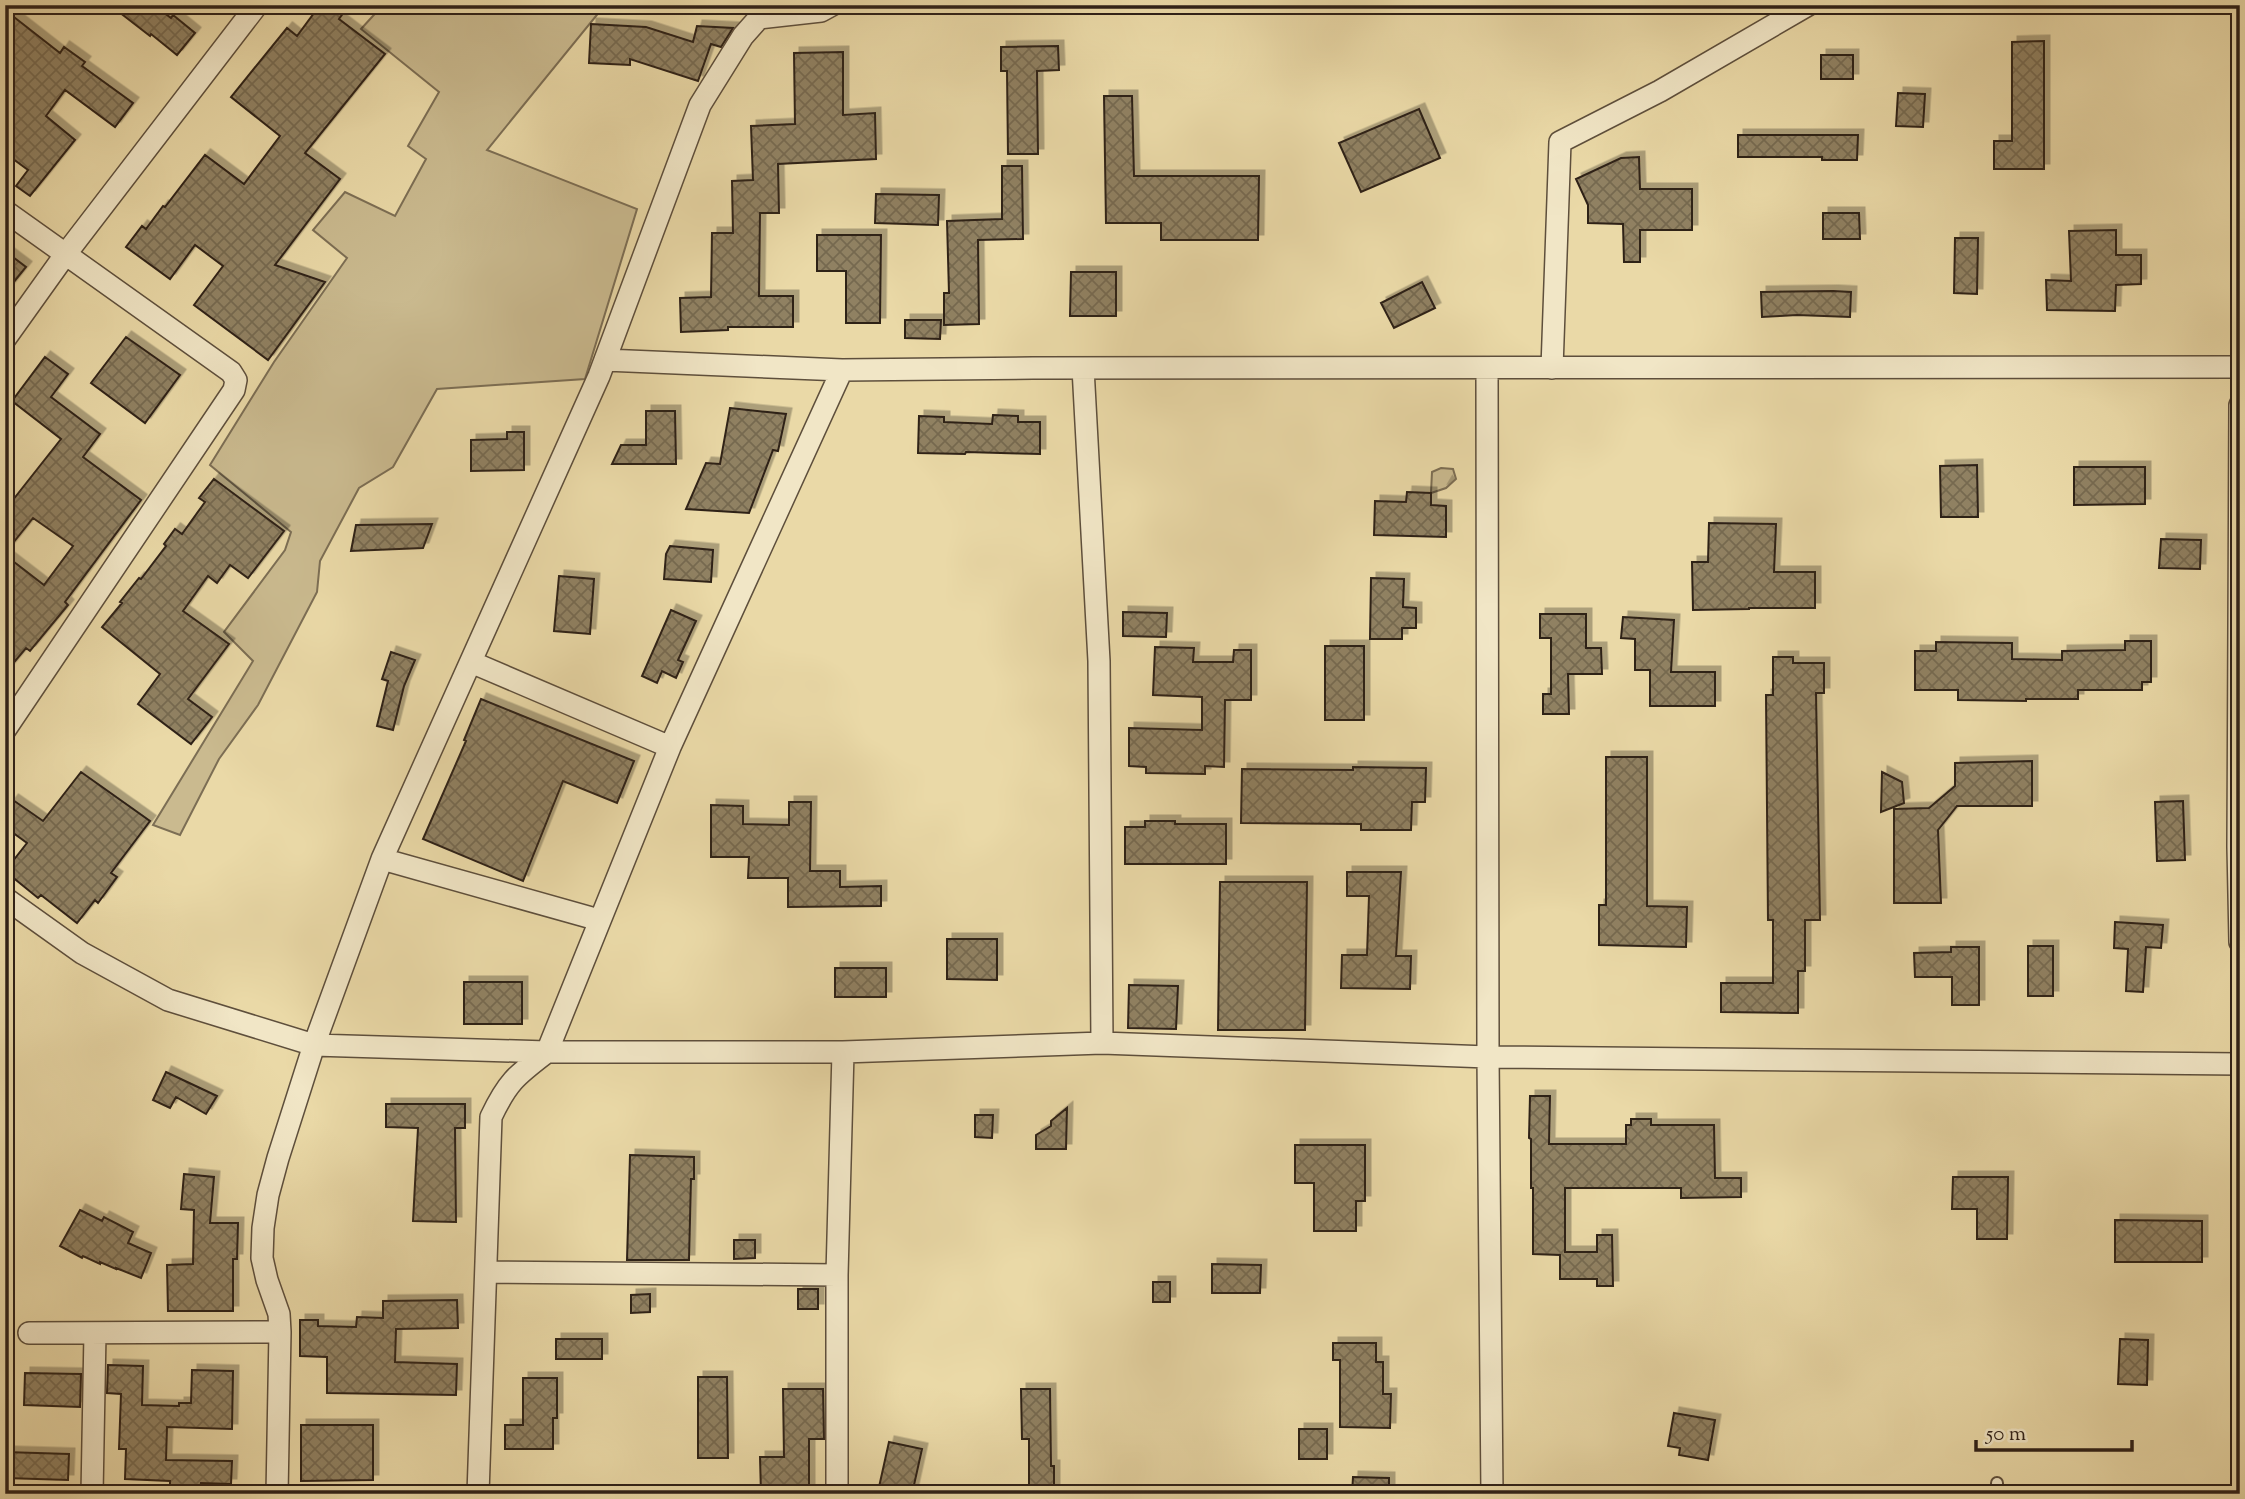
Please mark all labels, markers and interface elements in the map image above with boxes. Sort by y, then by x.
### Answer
scale bar [1976,1408,2131,1452]
text: 50 m [1985,1420,2026,1450]

